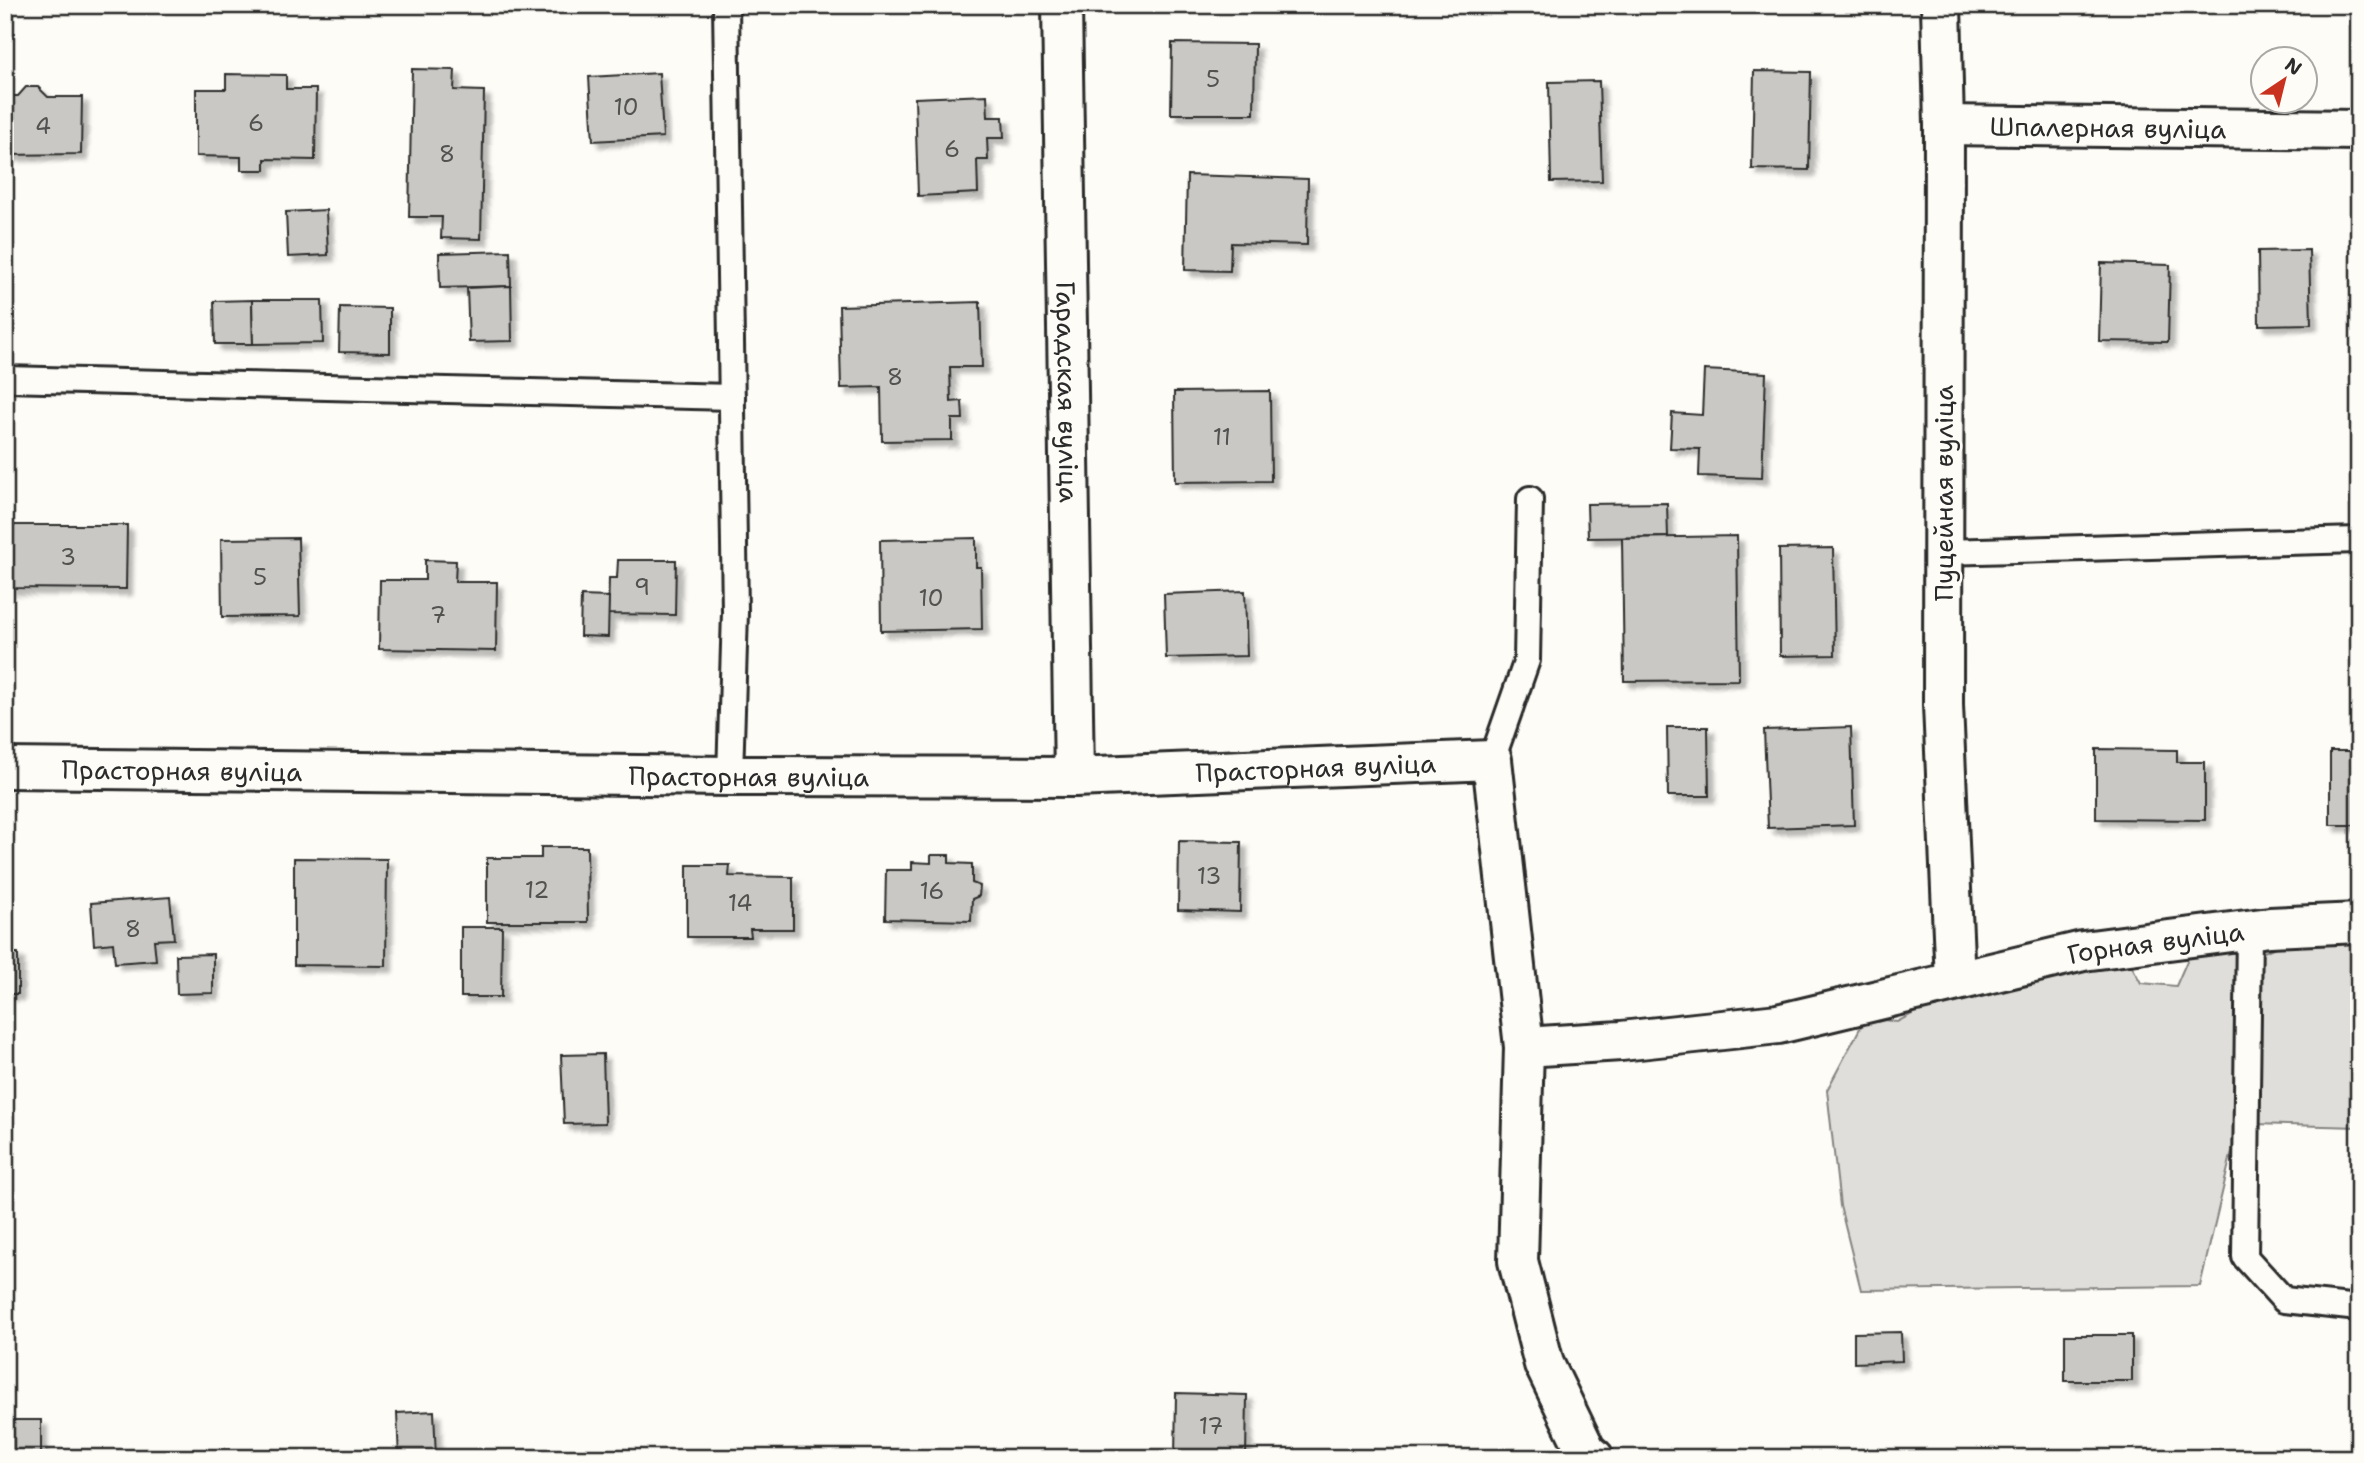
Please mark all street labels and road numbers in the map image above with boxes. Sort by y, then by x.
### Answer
street label: Шпалерная вуліца [1990,108,2226,146]
street label: Гарадская вуліца [1049,281,1087,503]
street label: Пуцейная вуліца [1926,385,1961,601]
street label: Прасторная вуліца [1195,745,1437,790]
street label: Прасторная вуліца [62,751,302,789]
street label: Прасторная вуліца [628,757,869,794]
street label: Горная вуліца [2064,913,2246,972]

